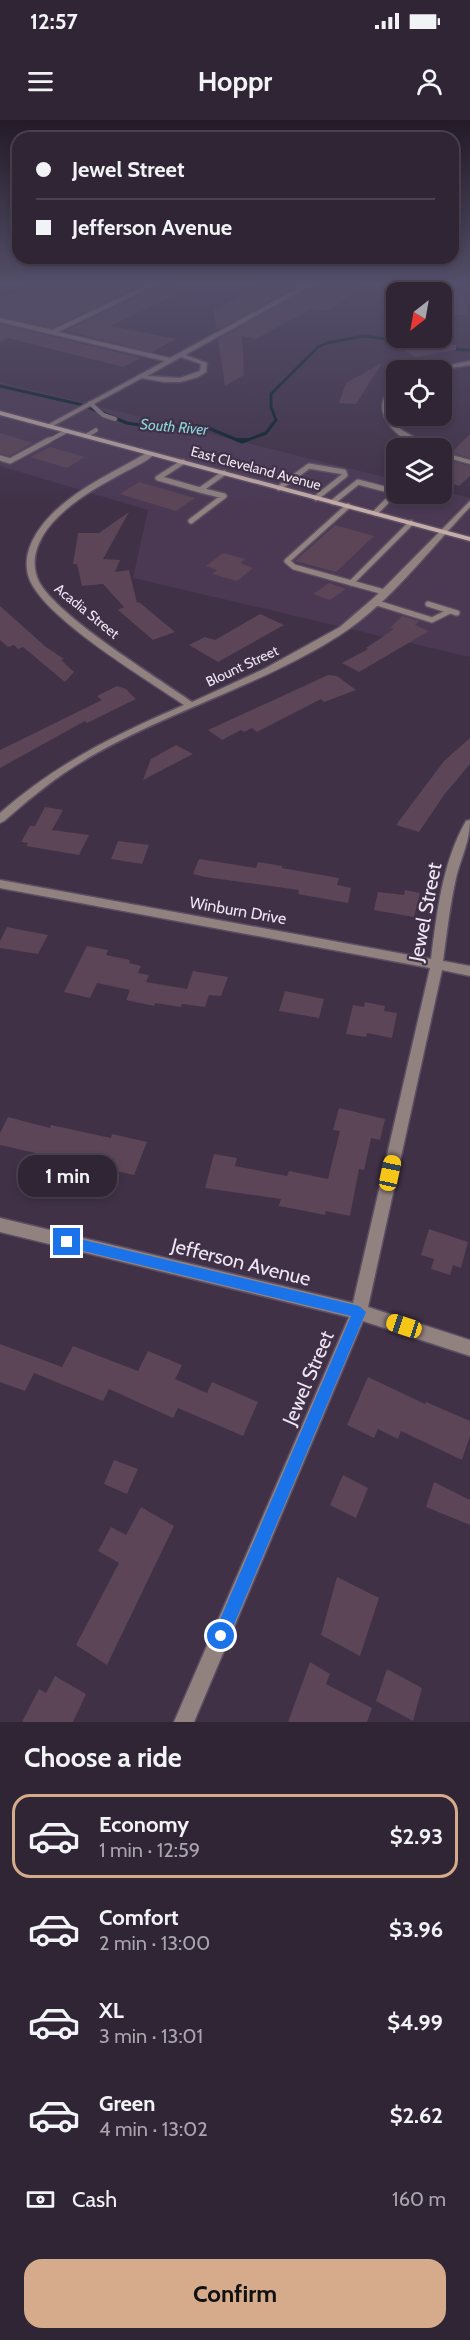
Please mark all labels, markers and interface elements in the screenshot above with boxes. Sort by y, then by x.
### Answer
text: 12:57 [30,8,78,35]
icon: menu [24,65,57,98]
text: Hoppr [198,65,272,98]
icon: person [413,65,446,98]
text: Jewel Street [72,156,185,183]
text: Jefferson Avenue [72,214,232,241]
north arrow [386,282,452,348]
map controls [386,282,452,504]
button: locate [386,360,452,426]
water label: South River [139,415,210,439]
button: layers [386,438,452,504]
street label: East Cleveland Avenue [189,442,323,494]
street label: Acadia Street [51,579,123,643]
street label: Blount Street [203,641,281,691]
street label: Jewel Street [403,860,446,965]
street label: Winburn Drive [188,893,288,928]
car [377,1154,403,1192]
callout: 1 min [17,1155,116,1197]
text: 1 min [45,1164,90,1188]
route end [53,1228,80,1255]
street label: Jefferson Avenue [168,1233,313,1291]
car [384,1312,424,1340]
street label: Jewel Street [277,1327,339,1430]
route start [207,1622,234,1649]
text: Choose a ride [24,1741,182,1774]
icon: car [27,1809,81,1863]
text: Economy [99,1811,189,1838]
text: $2.93 [390,1823,443,1850]
text: 1 min · 12:59 [99,1838,200,1862]
icon: car [27,1902,81,1956]
text: Comfort [99,1904,178,1931]
text: $3.96 [389,1916,443,1943]
text: 2 min · 13:00 [99,1931,210,1955]
icon: car [27,1995,81,2049]
text: XL [99,1997,124,2024]
text: $4.99 [387,2009,443,2036]
text: 3 min · 13:01 [99,2024,203,2048]
icon: car [27,2088,81,2142]
text: Green [99,2090,155,2117]
text: $2.62 [390,2102,443,2129]
text: 4 min · 13:02 [99,2117,208,2141]
icon: cash [24,2183,57,2216]
text: Cash [72,2186,117,2213]
text: 160 m [392,2187,446,2211]
button: Confirm [24,2259,446,2328]

